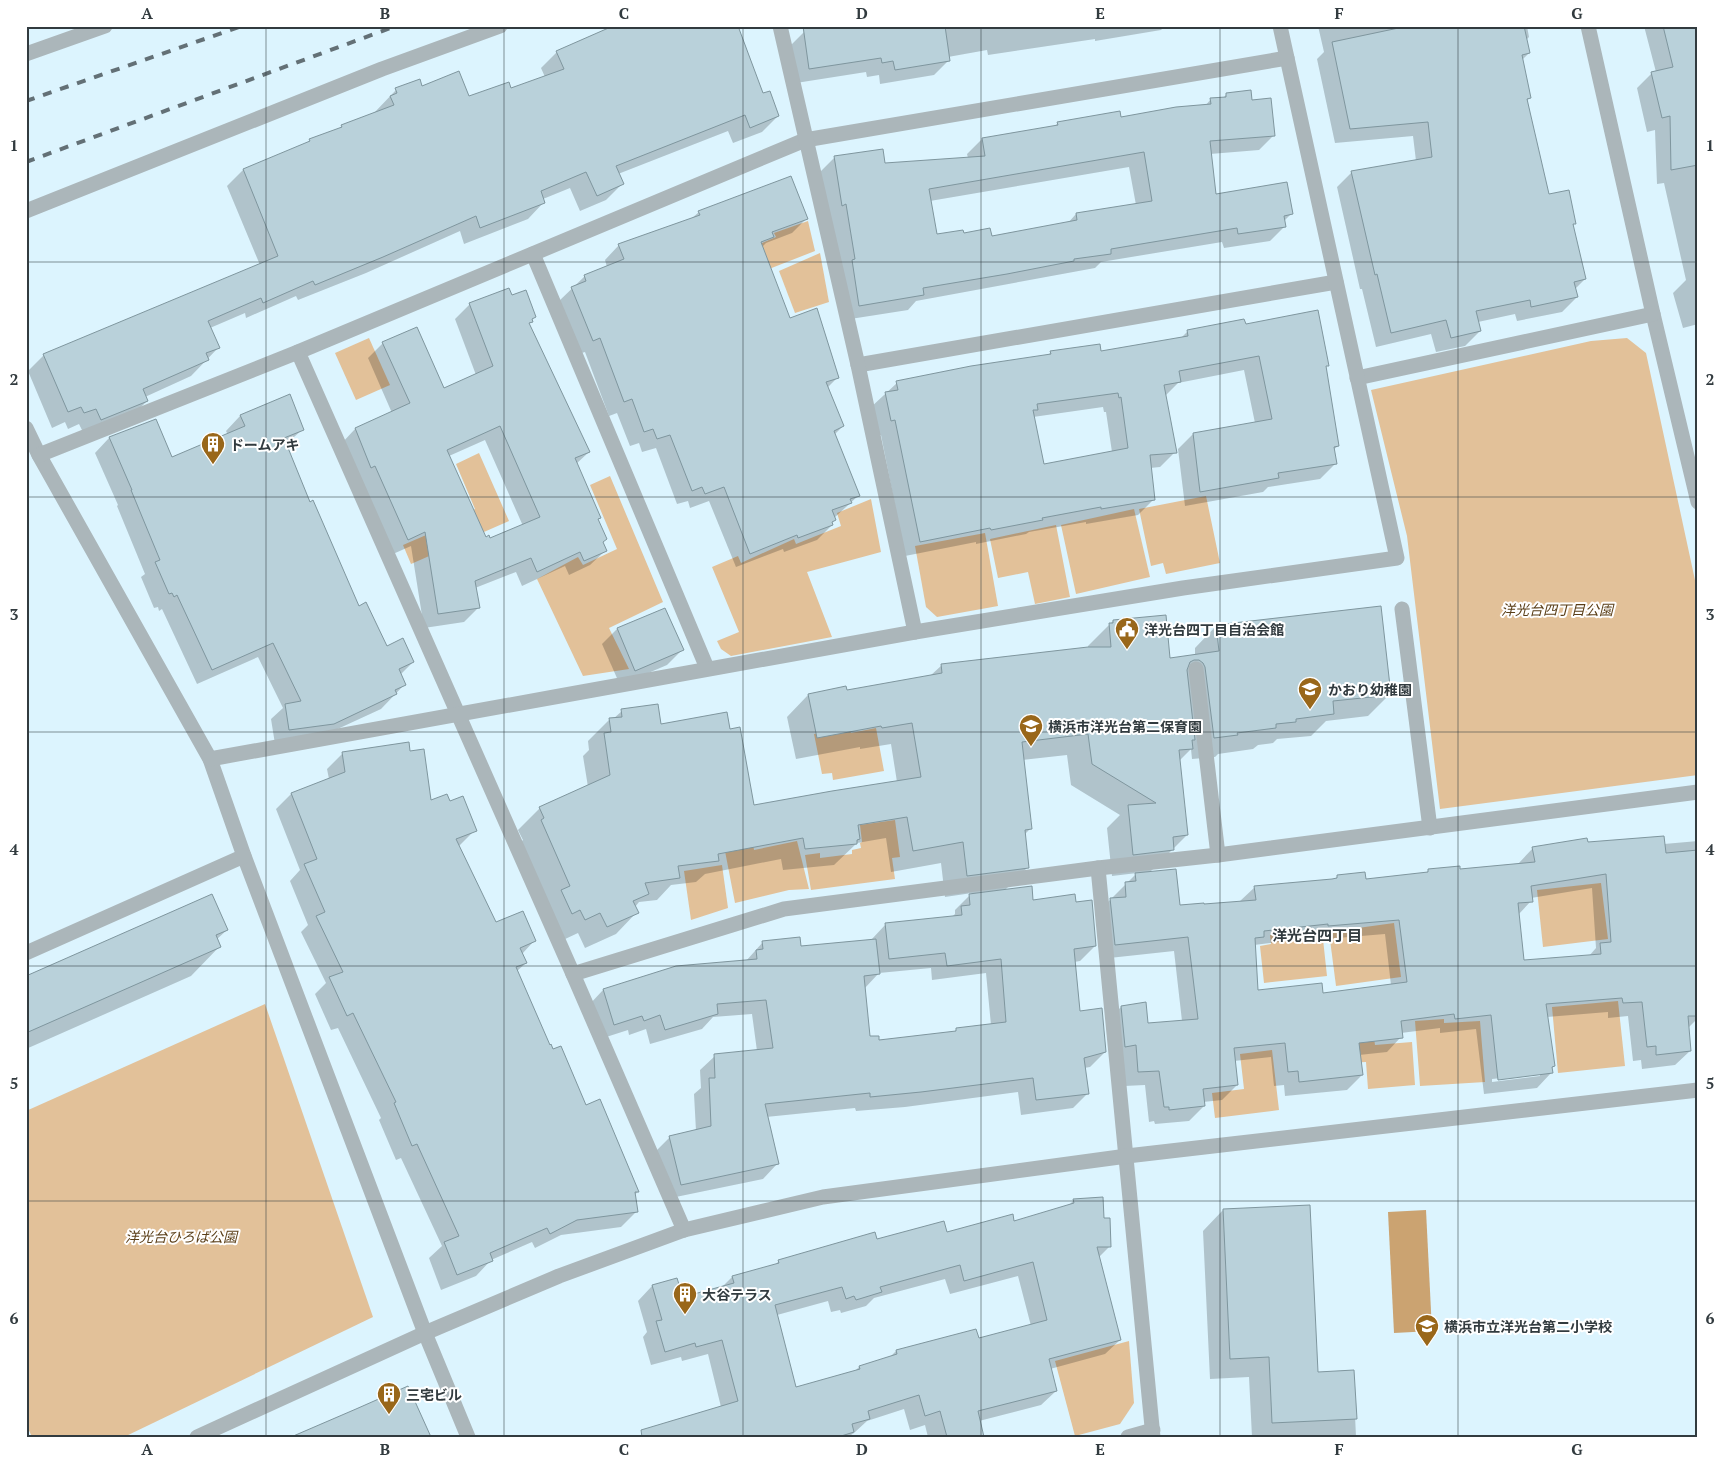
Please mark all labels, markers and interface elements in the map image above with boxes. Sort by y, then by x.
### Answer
text: A [141,2,153,24]
text: B [380,2,390,24]
text: C [619,2,629,24]
text: D [856,2,868,24]
text: E [1095,2,1105,24]
text: F [1334,2,1344,24]
text: G [1571,2,1583,24]
text: 1 [9,134,19,156]
text: 1 [1705,134,1715,156]
text: 2 [9,368,19,390]
text: 2 [1705,368,1715,390]
building icon: ドームアキ [200,431,226,465]
place label: ドームアキ [230,435,300,454]
park label: 洋光台四丁目公園 [1501,600,1615,619]
text: 3 [9,603,19,625]
text: 3 [1705,603,1715,625]
public building icon: 洋光台四丁目自治会館 [1114,616,1140,650]
place label: 洋光台四丁目自治会館 [1144,620,1284,639]
school or university icon: かおり幼稚園 [1297,676,1323,710]
place label: かおり幼稚園 [1328,680,1412,699]
school or university icon: 横浜市洋光台第二保育園 [1018,713,1044,747]
place label: 横浜市洋光台第二保育園 [1048,717,1202,736]
text: 4 [9,838,19,860]
text: 4 [1705,838,1715,860]
district label: 洋光台四丁目 [1272,925,1362,945]
text: 5 [9,1072,19,1094]
text: 5 [1705,1072,1715,1094]
park label: 洋光台ひろば公園 [125,1227,239,1246]
building icon: 大谷テラス [672,1281,698,1315]
place label: 大谷テラス [702,1285,772,1304]
text: 6 [9,1307,19,1329]
text: 6 [1705,1307,1715,1329]
school or university icon: 横浜市立洋光台第二小学校 [1414,1313,1440,1347]
place label: 横浜市立洋光台第二小学校 [1444,1317,1612,1336]
building icon: 三宅ビル [376,1381,402,1415]
place label: 三宅ビル [406,1385,462,1404]
text: A [141,1438,153,1460]
text: B [380,1438,390,1460]
text: C [619,1438,629,1460]
text: D [856,1438,868,1460]
text: E [1095,1438,1105,1460]
text: F [1334,1438,1344,1460]
text: G [1571,1438,1583,1460]

